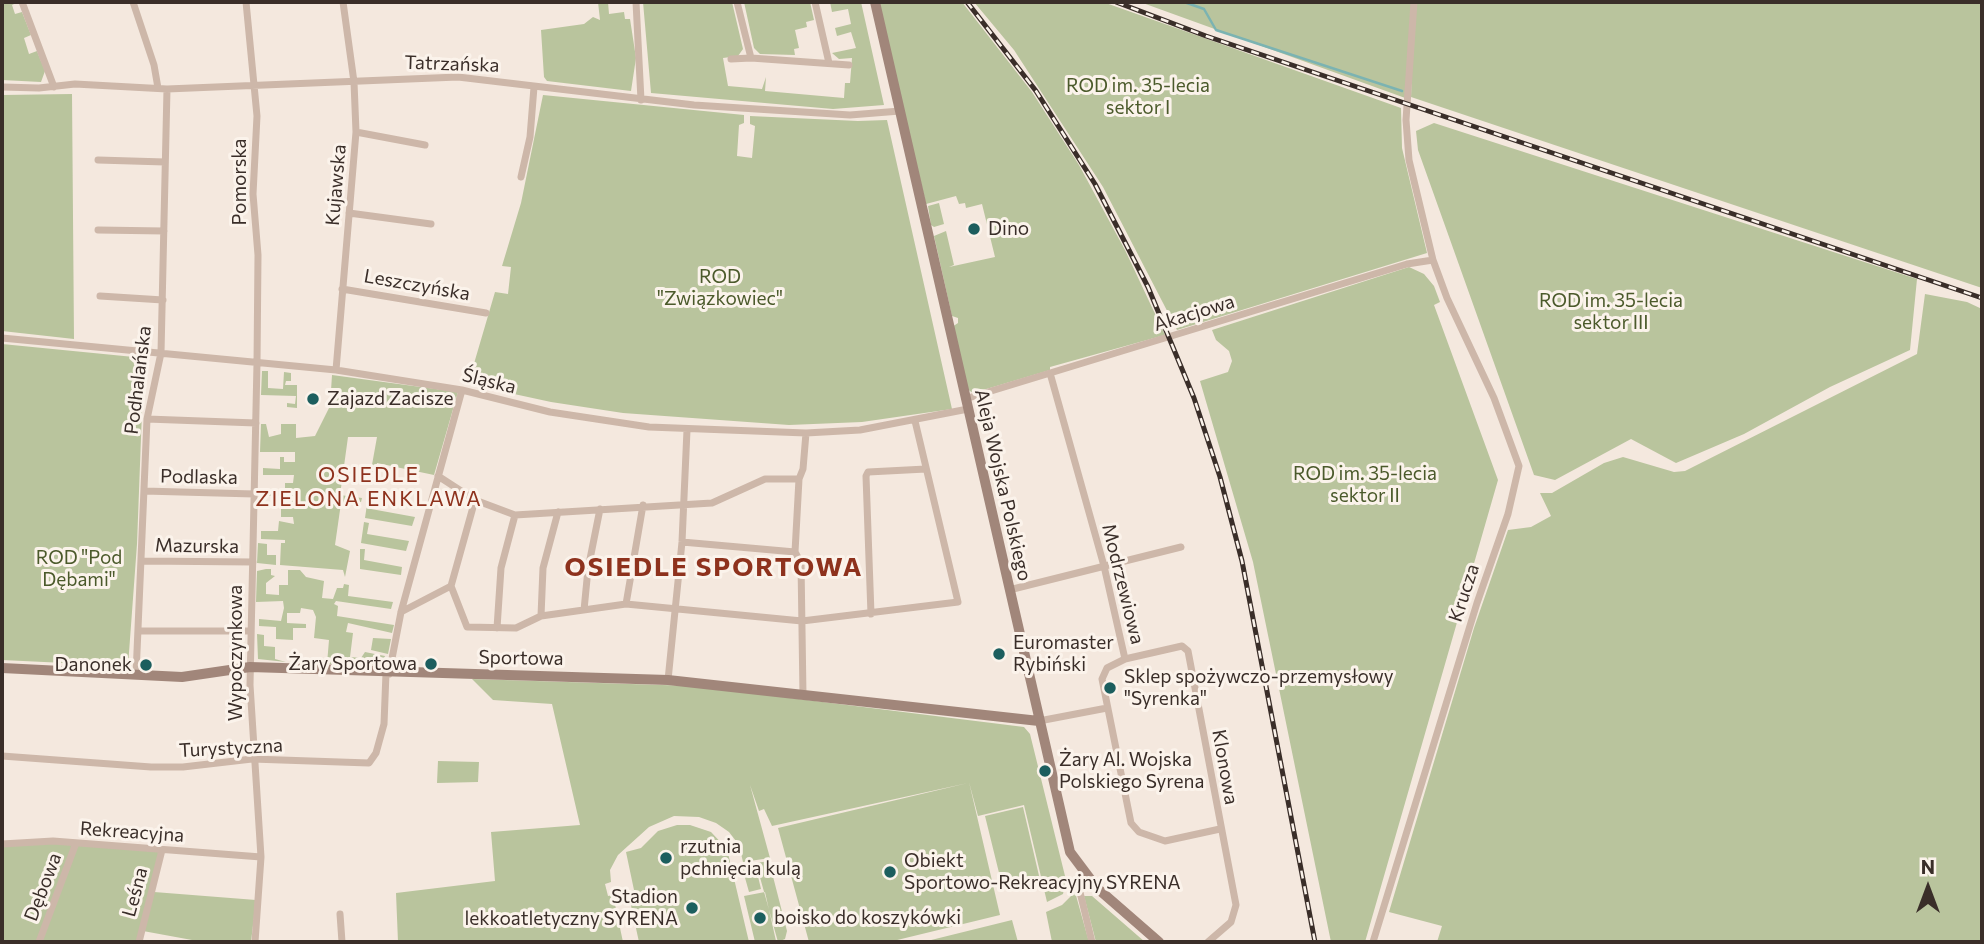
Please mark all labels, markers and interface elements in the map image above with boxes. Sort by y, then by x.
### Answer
street label: Tatrzańska [404,51,500,77]
park label: ROD im. 35-lecia sektor I [1066,75,1210,119]
street label: Pomorska [229,138,251,226]
street label: Kujawska [321,143,351,227]
place label: Dino [988,218,1029,240]
marker: Dino [966,221,982,237]
street label: Leszczyńska [362,264,472,306]
park label: ROD "Związkowiec" [657,266,783,310]
street label: Akacjowa [1151,290,1237,336]
park label: ROD im. 35-lecia sektor III [1539,290,1683,334]
street label: Podhalańska [120,324,156,436]
street label: Śląska [460,363,518,399]
street label: Aleja Wojska Polskiego [970,387,1036,583]
place label: Zajazd Zacisze [327,388,454,410]
marker: Zajazd Zacisze [305,391,321,407]
district label: OSIEDLE ZIELONA ENKLAWA [257,462,481,512]
park label: ROD im. 35-lecia sektor II [1293,463,1437,507]
street label: Podlaska [160,465,238,489]
street label: Modrzewiowa [1097,521,1149,647]
street label: Mazurska [155,534,239,558]
park label: ROD "Pod Dębami" [36,547,122,591]
district label: OSIEDLE SPORTOWA [567,551,861,583]
street label: Krucza [1444,561,1484,625]
street label: Wypoczynkowa [225,585,247,721]
place label: Euromaster Rybiński [1013,632,1114,676]
street label: Sportowa [478,646,564,670]
marker: Euromaster Rybiński [991,646,1007,662]
place label: Żary Sportowa [288,653,417,675]
place label: Danonek [55,654,132,676]
marker: Żary Sportowa [423,656,439,672]
marker: Danonek [138,657,154,673]
place label: Sklep spożywczo-przemysłowy "Syrenka" [1124,666,1394,710]
marker: Sklep spożywczo-przemysłowy "Syrenka" [1102,680,1118,696]
street label: Klonowa [1207,728,1243,806]
street label: Turystyczna [178,734,284,762]
place label: Żary Al. Wojska Polskiego Syrena [1059,749,1204,793]
marker: Żary Al. Wojska Polskiego Syrena [1037,763,1053,779]
street label: Rekreacyjna [79,817,185,847]
place label: rzutnia pchnięcia kulą [680,836,801,880]
street label: Dębowa [20,850,66,924]
marker: rzutnia pchnięcia kulą [658,850,674,866]
place label: Obiekt Sportowo-Rekreacyjny SYRENA [904,850,1181,894]
north arrow [1893,853,1963,923]
text: N [1921,855,1935,878]
marker: Obiekt Sportowo-Rekreacyjny SYRENA [882,864,898,880]
street label: Leśna [117,865,153,919]
place label: Stadion lekkoatletyczny SYRENA [464,886,678,930]
marker: Stadion lekkoatletyczny SYRENA [684,900,700,916]
place label: boisko do koszykówki [774,907,961,929]
marker: boisko do koszykówki [752,910,768,926]

